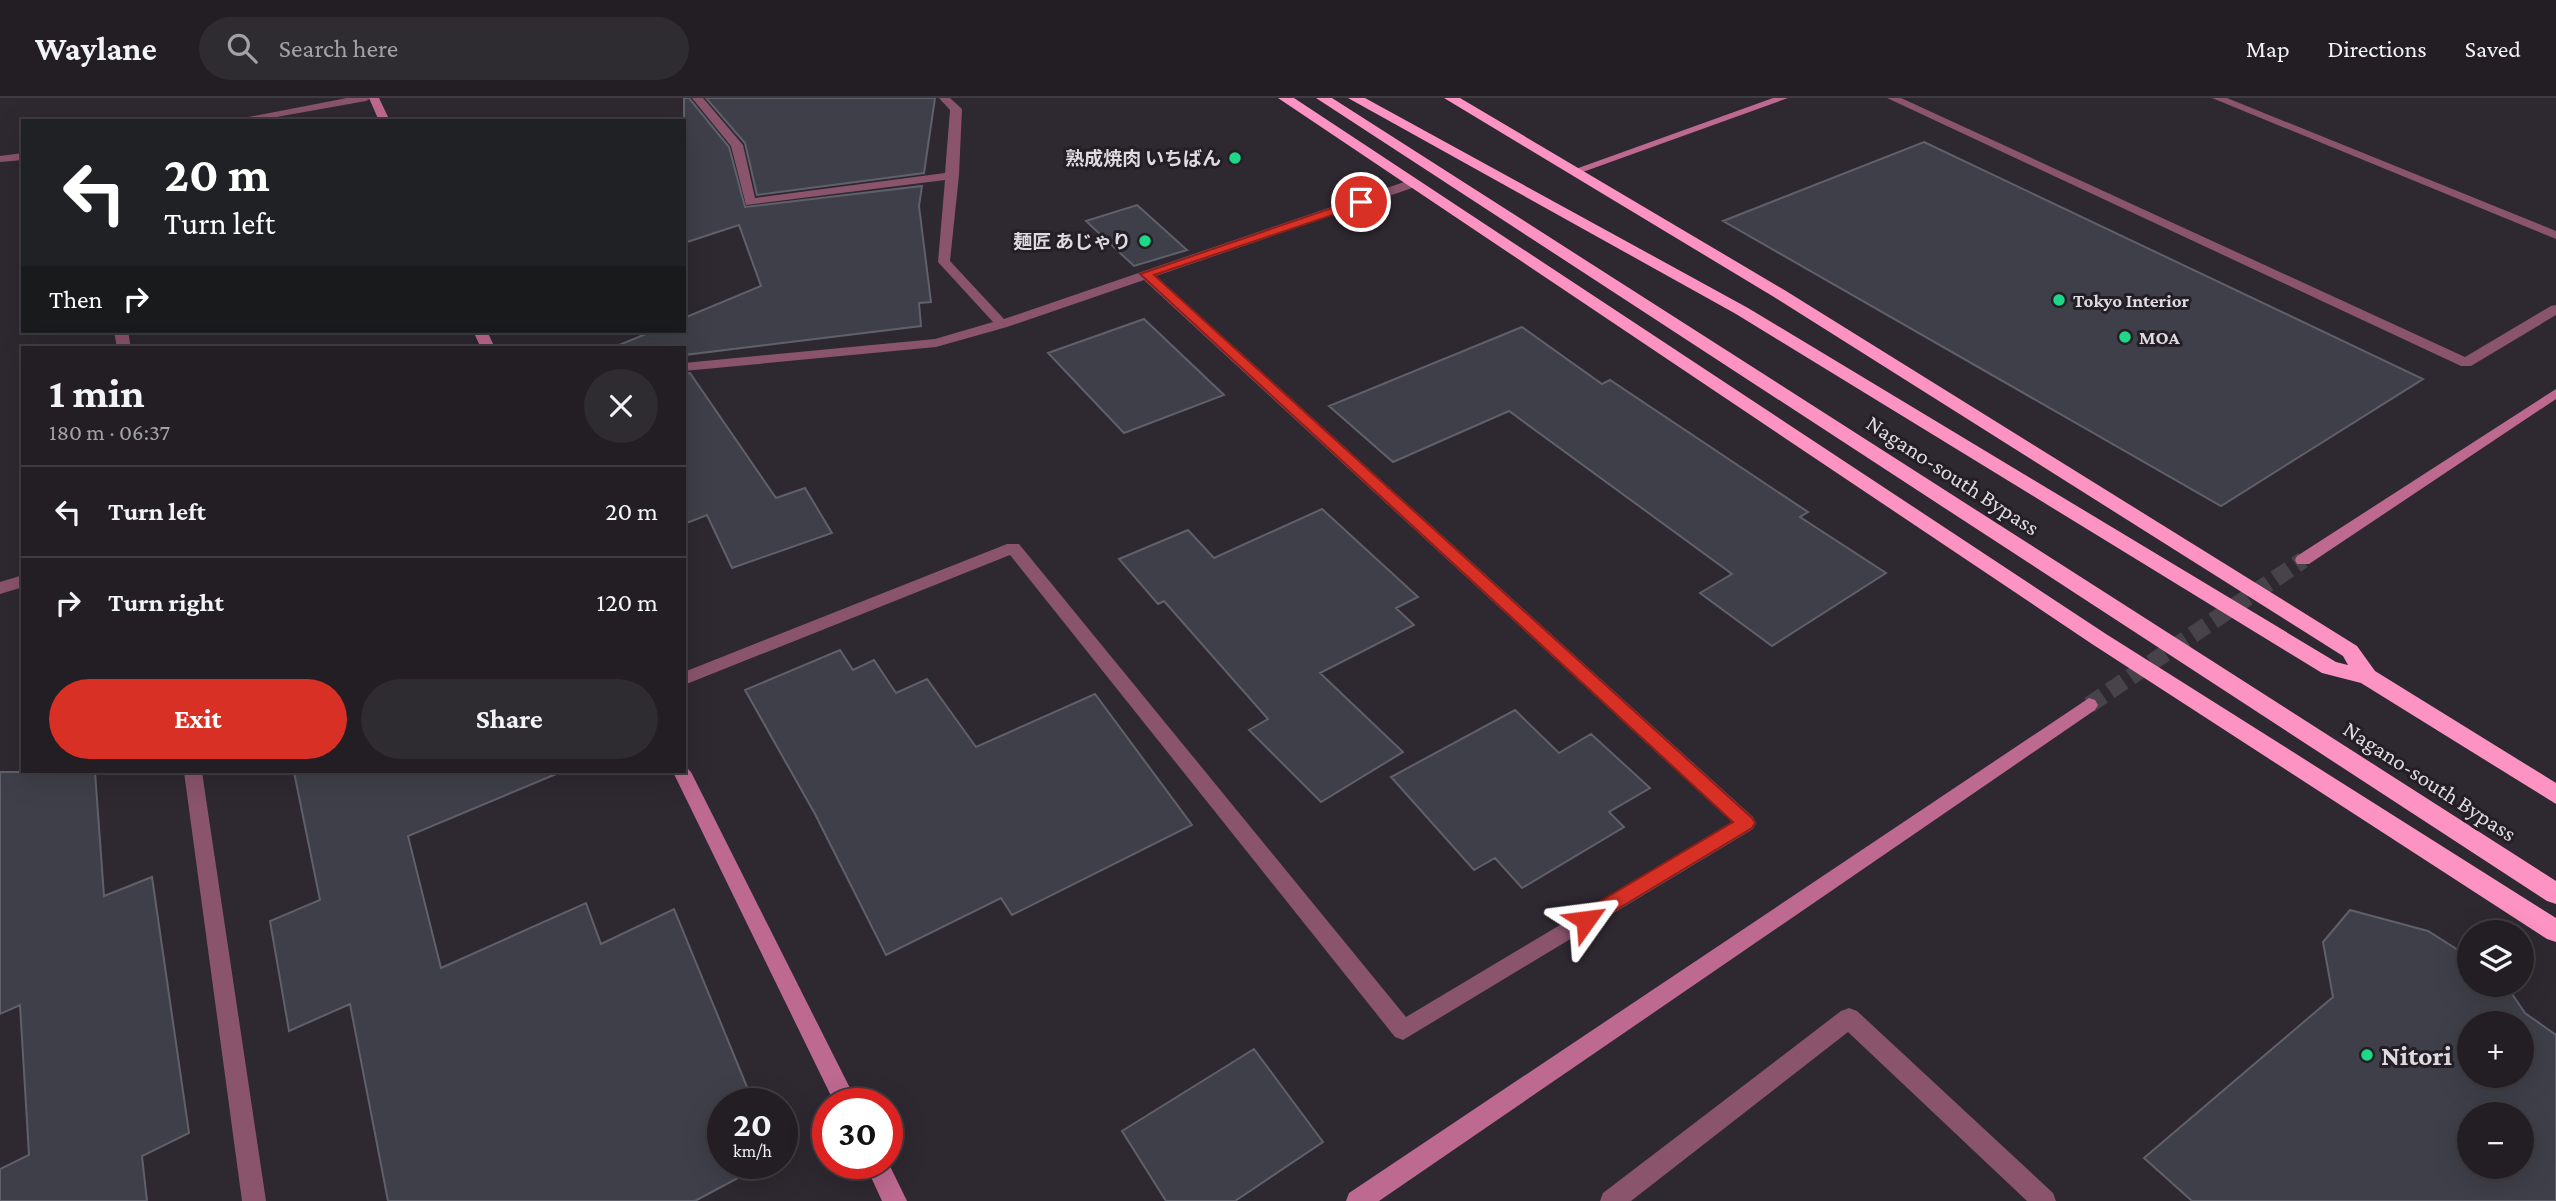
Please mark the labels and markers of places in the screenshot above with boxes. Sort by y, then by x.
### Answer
place label: 熟成焼肉 いちばん [1065,148,1221,169]
marker: 熟成焼肉 いちばん [1227,150,1243,166]
pin [1331,172,1391,232]
place label: 麺匠 あじゃり [1013,231,1131,252]
marker: 麺匠 あじゃり [1137,233,1153,249]
place label: Tokyo Interior [2073,290,2190,311]
marker: Tokyo Interior [2051,292,2067,308]
place label: MOA [2139,327,2180,348]
marker: MOA [2117,329,2133,345]
place label: Nitori [2381,1040,2452,1071]
marker: Nitori [2359,1047,2375,1063]

